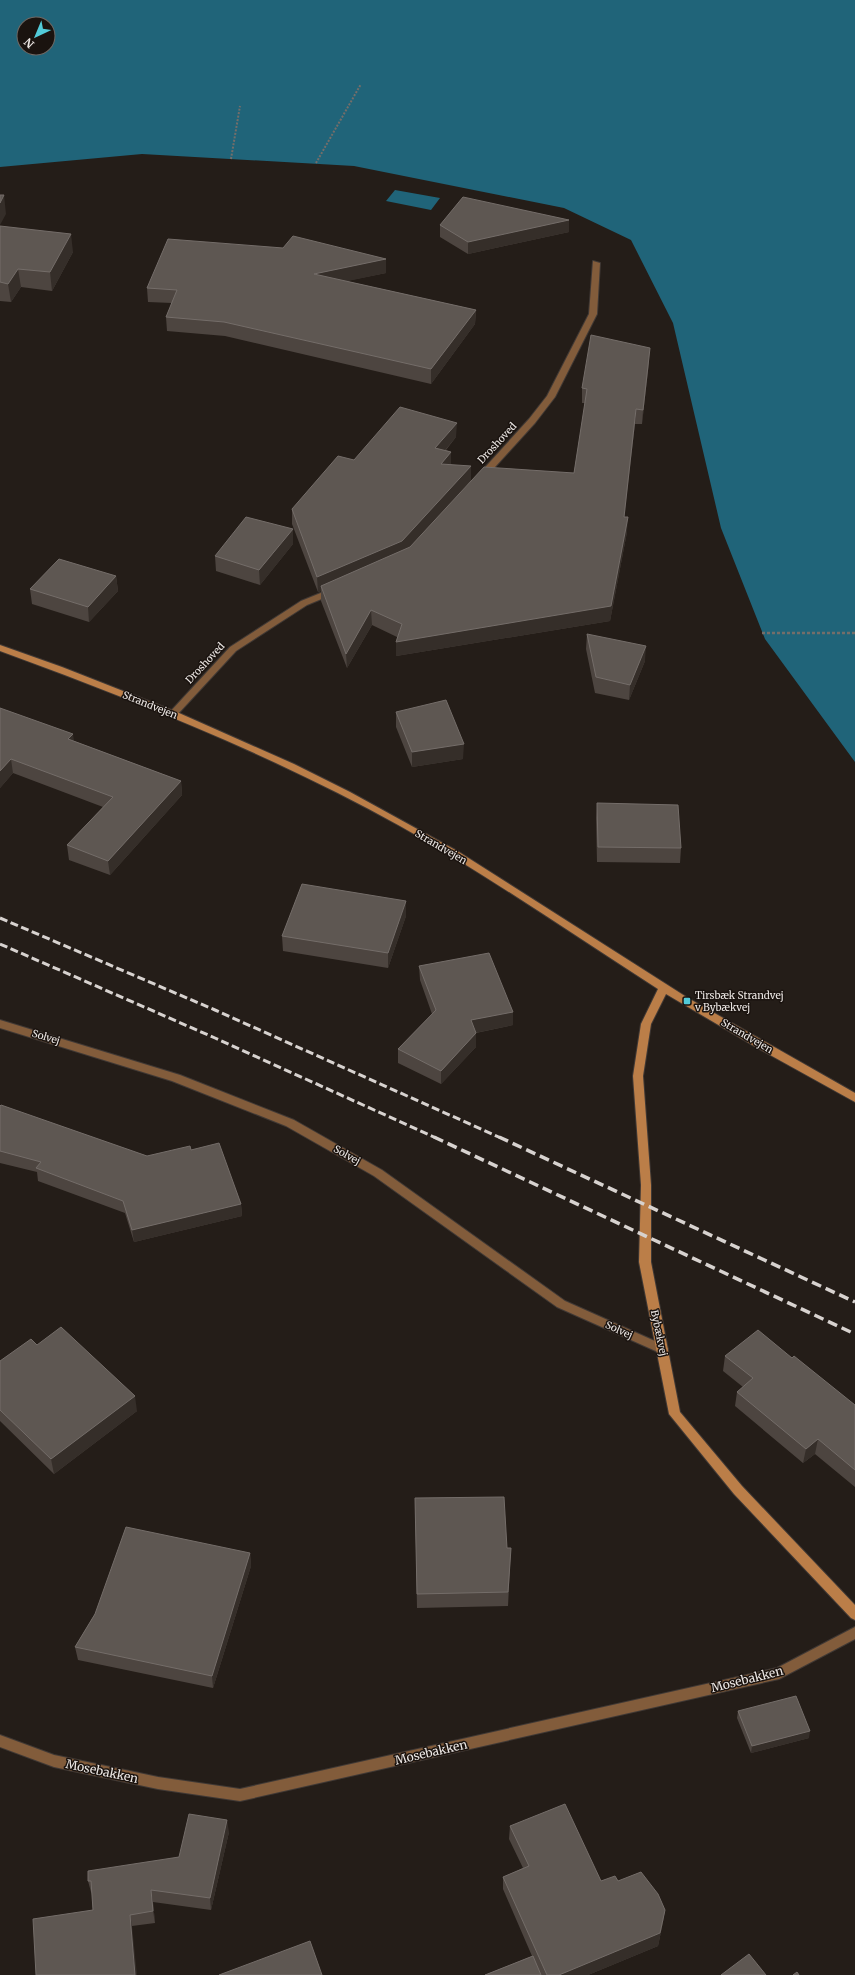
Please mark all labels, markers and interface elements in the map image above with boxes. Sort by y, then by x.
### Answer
north arrow [16,16,56,56]
text: N [21,35,37,51]
street label: Droshoved [475,420,519,466]
street label: Droshoved [183,640,227,686]
street label: Strandvejen [121,688,180,722]
street label: Strandvejen [413,827,470,867]
place label: Tirsbæk Strandvej v Bybækvej [694,989,784,1014]
marker: Tirsbæk Strandvej v Bybækvej [682,996,692,1006]
street label: Strandvejen [719,1016,776,1056]
street label: Solvej [30,1027,62,1047]
street label: Solvej [331,1142,363,1168]
street label: Bybækvej [648,1309,670,1357]
street label: Solvej [603,1318,635,1342]
street label: Mosebakken [709,1663,785,1695]
street label: Mosebakken [393,1736,469,1768]
street label: Mosebakken [64,1756,140,1786]

